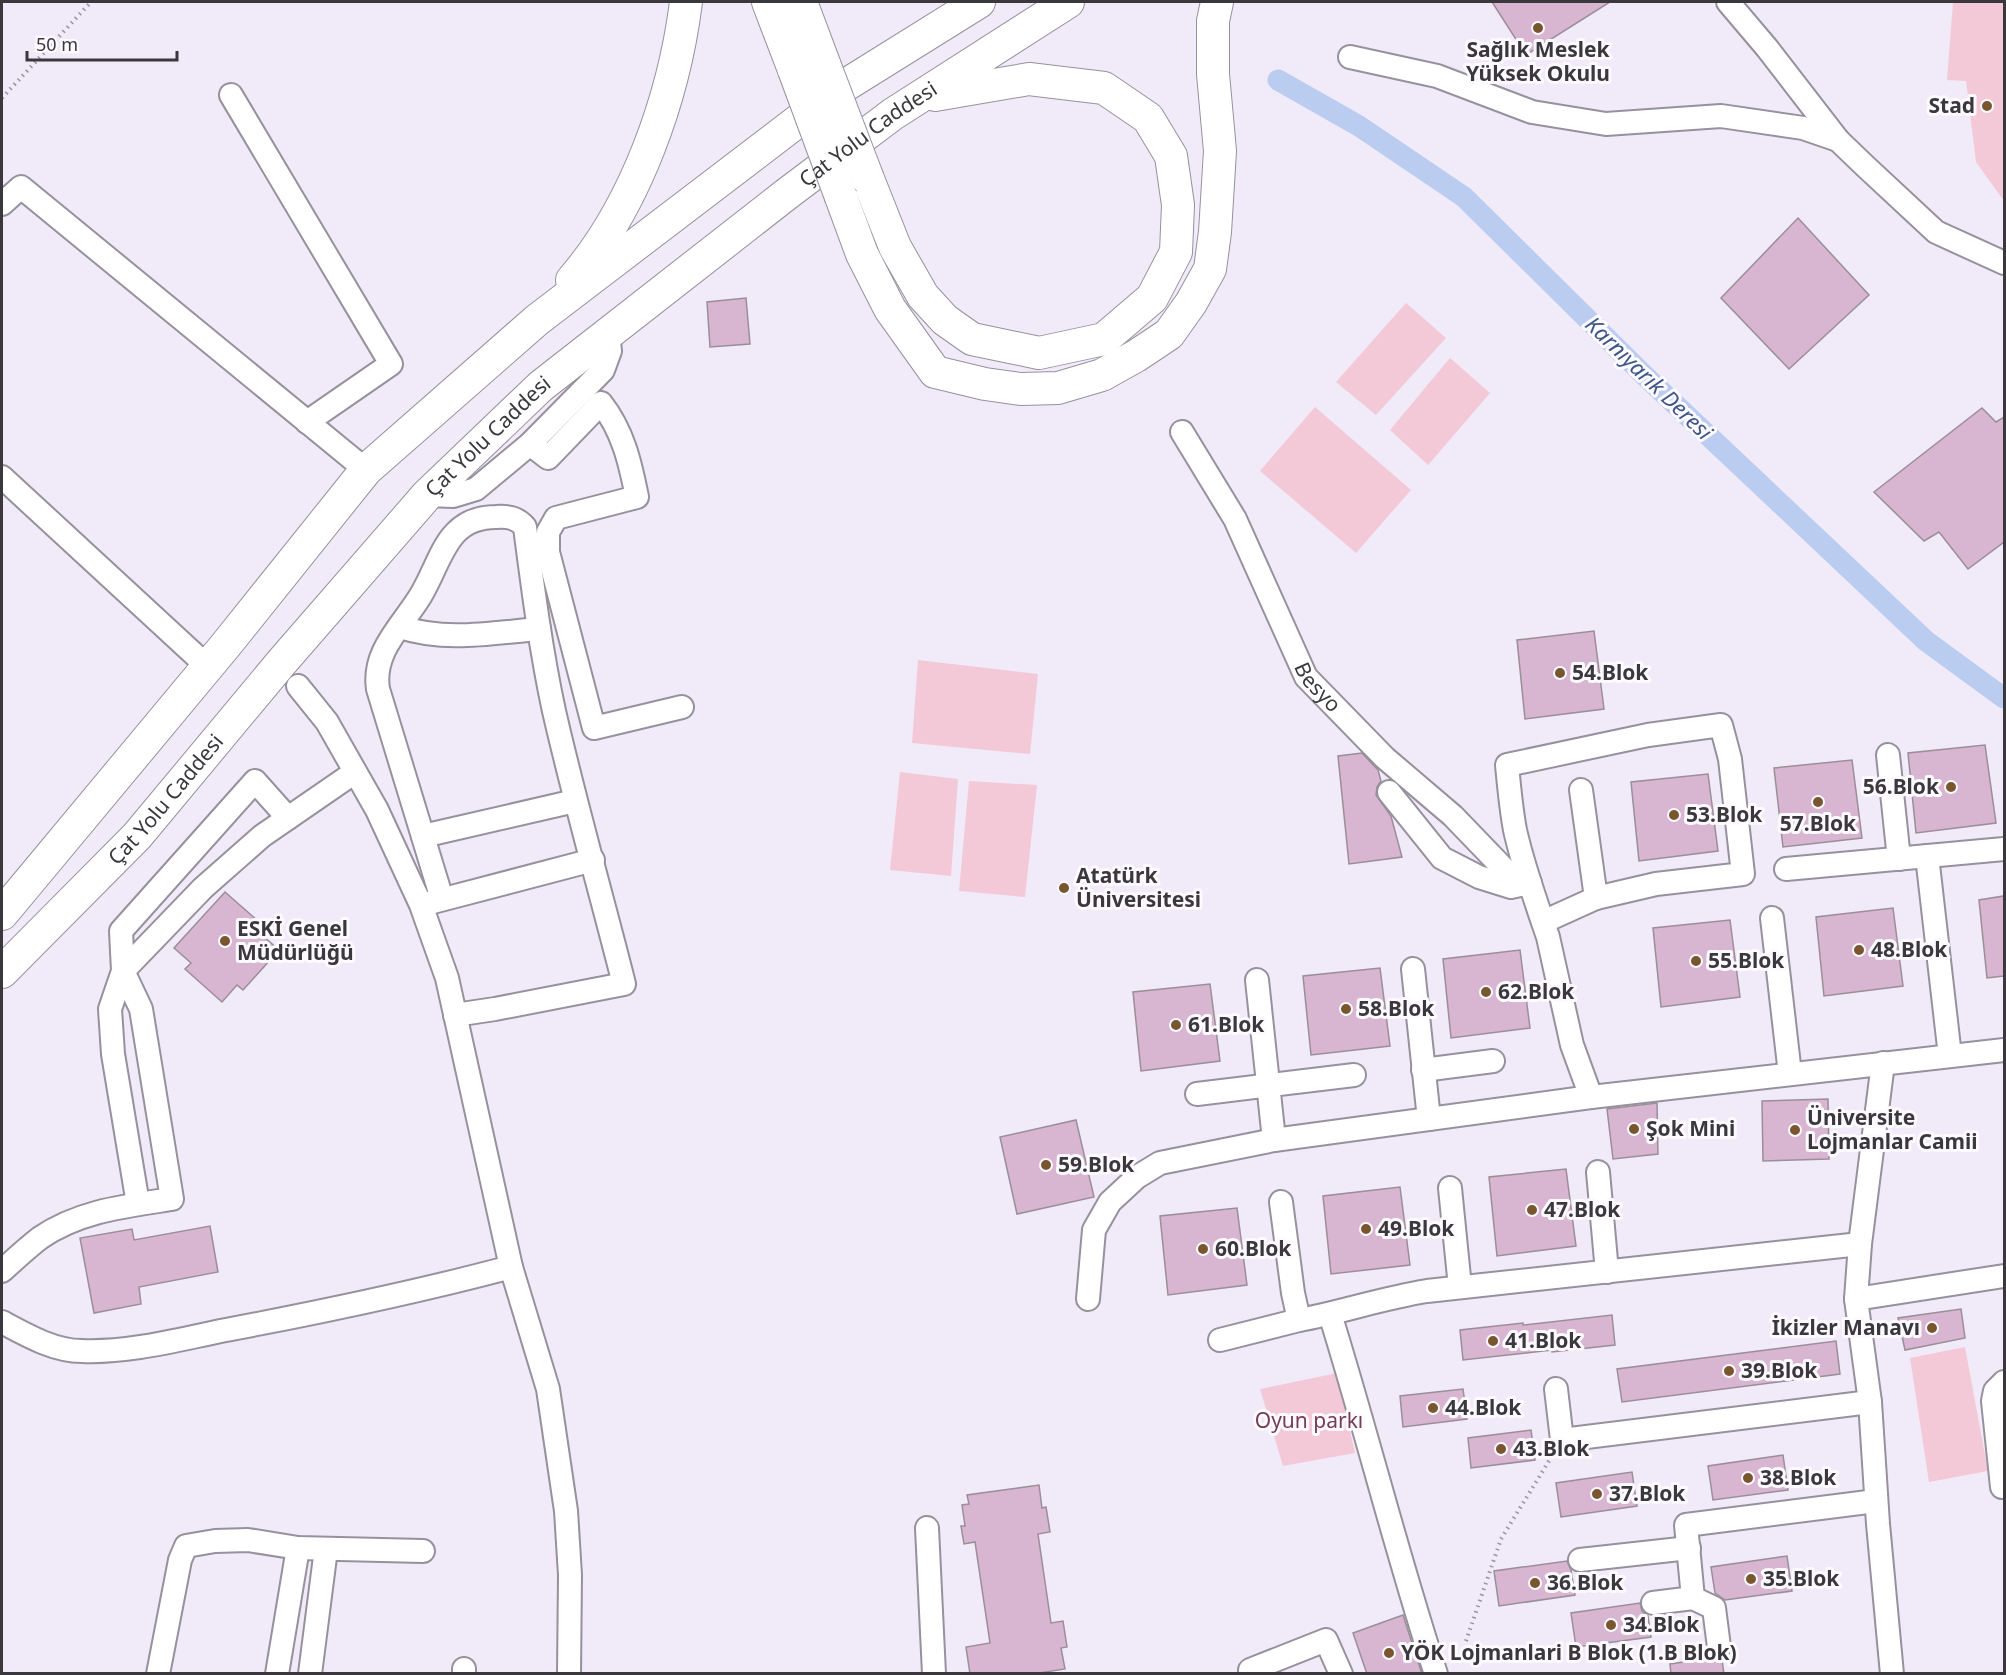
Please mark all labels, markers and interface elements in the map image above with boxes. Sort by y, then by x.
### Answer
marker: Sağlık Meslek Yüksek Okulu [1531,21,1545,35]
scale bar [27,24,177,62]
text: 50 m [36,32,78,56]
place label: Sağlık Meslek Yüksek Okulu [1466,35,1611,87]
street label: Çat Yolu Caddesi [793,74,942,193]
place label: Stad [1928,91,1975,119]
marker: Stad [1980,99,1994,113]
water label: Karnıyarık Deresi [1580,309,1720,446]
street label: Çat Yolu Caddesi [419,369,556,502]
street label: Besyo [1288,658,1348,718]
place label: 54.Blok [1572,658,1649,686]
marker: 54.Blok [1553,666,1567,680]
street label: Çat Yolu Caddesi [101,728,229,870]
place label: 56.Blok [1863,772,1940,800]
marker: 56.Blok [1944,780,1958,794]
marker: 57.Blok [1811,795,1825,809]
place label: 53.Blok [1686,800,1763,828]
marker: 53.Blok [1667,808,1681,822]
place label: 57.Blok [1780,809,1857,837]
place label: Atatürk Üniversitesi [1076,861,1201,913]
marker: Atatürk Üniversitesi [1057,881,1071,895]
place label: ESKİ Genel Müdürlüğü [237,914,354,966]
marker: ESKİ Genel Müdürlüğü [218,934,232,948]
place label: 48.Blok [1871,935,1948,963]
marker: 48.Blok [1852,943,1866,957]
place label: 55.Blok [1708,946,1785,974]
marker: 55.Blok [1689,954,1703,968]
place label: 62.Blok [1498,977,1575,1005]
marker: 62.Blok [1479,985,1493,999]
place label: 58.Blok [1358,994,1435,1022]
marker: 58.Blok [1339,1002,1353,1016]
place label: 61.Blok [1188,1010,1265,1038]
marker: 61.Blok [1169,1018,1183,1032]
place label: Üniversite Lojmanlar Camii [1807,1103,1978,1155]
place label: Şok Mini [1646,1114,1735,1142]
marker: Şok Mini [1627,1122,1641,1136]
marker: Üniversite Lojmanlar Camii [1788,1123,1802,1137]
place label: 59.Blok [1058,1150,1135,1178]
marker: 59.Blok [1039,1158,1053,1172]
place label: 47.Blok [1544,1195,1621,1223]
marker: 47.Blok [1525,1203,1539,1217]
place label: 49.Blok [1378,1214,1455,1242]
marker: 49.Blok [1359,1222,1373,1236]
place label: 60.Blok [1215,1234,1292,1262]
marker: 60.Blok [1196,1242,1210,1256]
place label: İkizler Manavı [1772,1313,1920,1341]
marker: İkizler Manavı [1925,1321,1939,1335]
place label: 41.Blok [1505,1326,1582,1354]
marker: 41.Blok [1486,1334,1500,1348]
place label: 39.Blok [1741,1356,1818,1384]
marker: 39.Blok [1722,1364,1736,1378]
place label: 44.Blok [1445,1393,1522,1421]
marker: 44.Blok [1426,1401,1440,1415]
park label: Oyun parkı [1255,1406,1363,1434]
place label: 43.Blok [1513,1434,1590,1462]
marker: 43.Blok [1494,1442,1508,1456]
place label: 38.Blok [1760,1463,1837,1491]
marker: 38.Blok [1741,1471,1755,1485]
place label: 37.Blok [1609,1479,1686,1507]
marker: 37.Blok [1590,1487,1604,1501]
place label: 35.Blok [1763,1564,1840,1592]
place label: 36.Blok [1547,1568,1624,1596]
marker: 35.Blok [1744,1572,1758,1586]
marker: 36.Blok [1528,1576,1542,1590]
place label: 34.Blok [1623,1610,1700,1638]
marker: 34.Blok [1604,1618,1618,1632]
place label: YÖK Lojmanlari B Blok (1.B Blok) [1401,1638,1737,1666]
marker: YÖK Lojmanlari B Blok (1.B Blok) [1382,1646,1396,1660]

